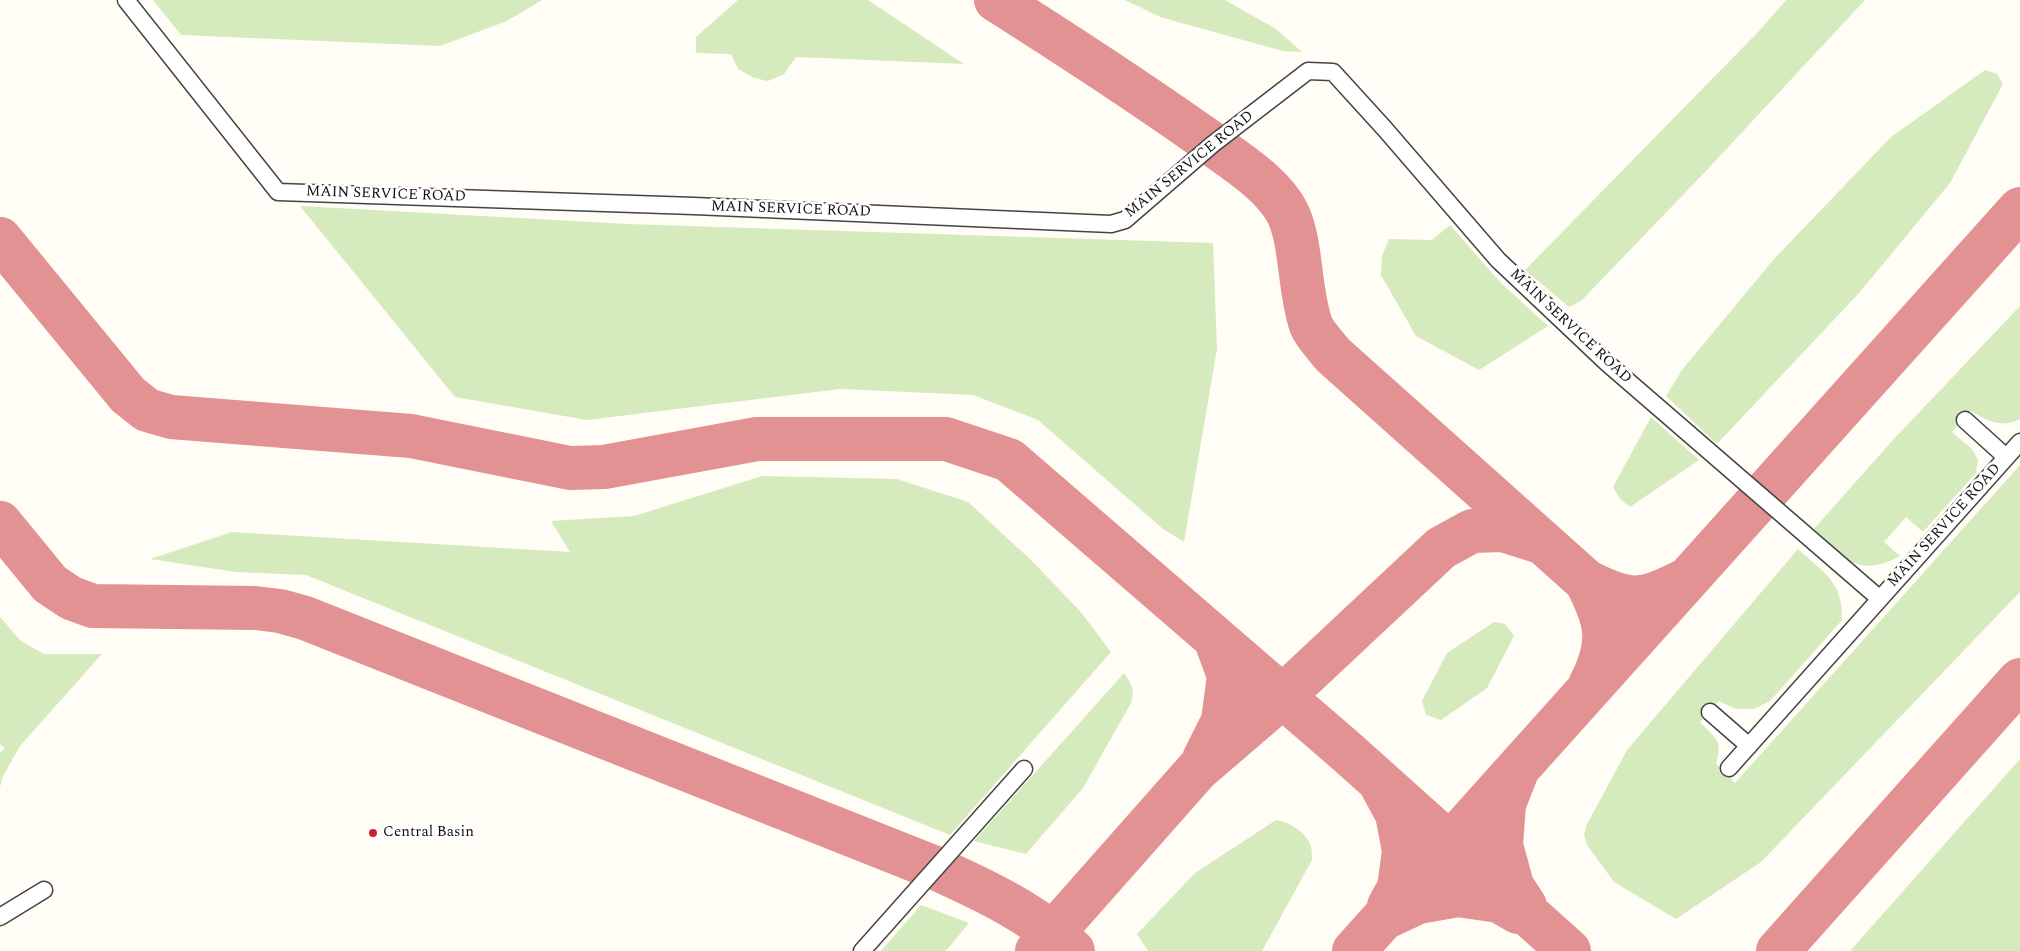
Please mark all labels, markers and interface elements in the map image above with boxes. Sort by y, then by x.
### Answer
street label: MAIN SERVICE ROAD [1122,108,1258,222]
street label: MAIN SERVICE ROAD [306,183,466,207]
street label: MAIN SERVICE ROAD [711,198,871,222]
street label: MAIN SERVICE ROAD [1505,266,1635,388]
street label: MAIN SERVICE ROAD [1885,460,2005,592]
place label: Central Basin [383,824,474,842]
marker: Central Basin [367,827,379,839]

